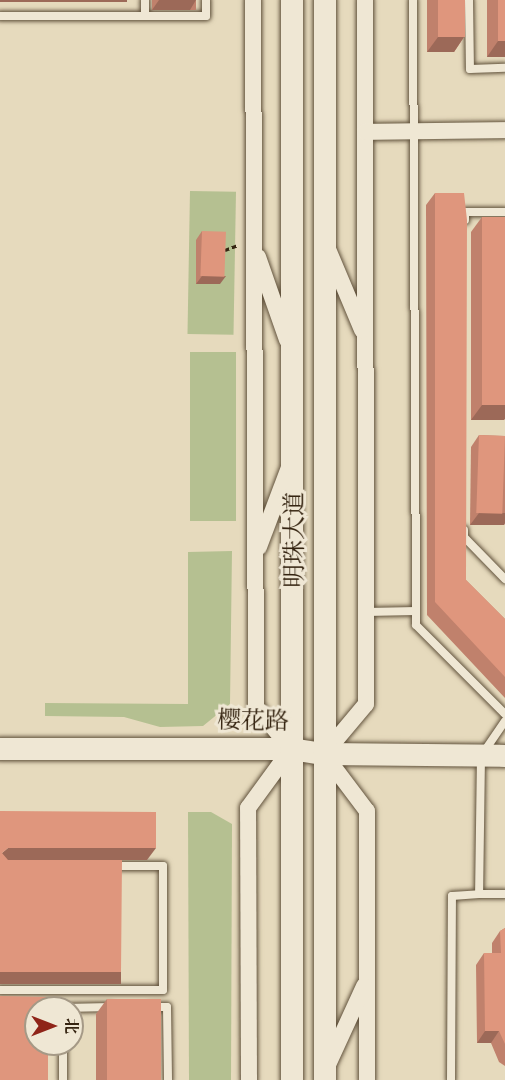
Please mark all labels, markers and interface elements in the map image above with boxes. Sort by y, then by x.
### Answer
street label: 明珠大道 [283,492,311,588]
street label: 樱花路 [217,708,289,738]
north arrow [24,996,84,1056]
text: 北 [59,1018,81,1034]

